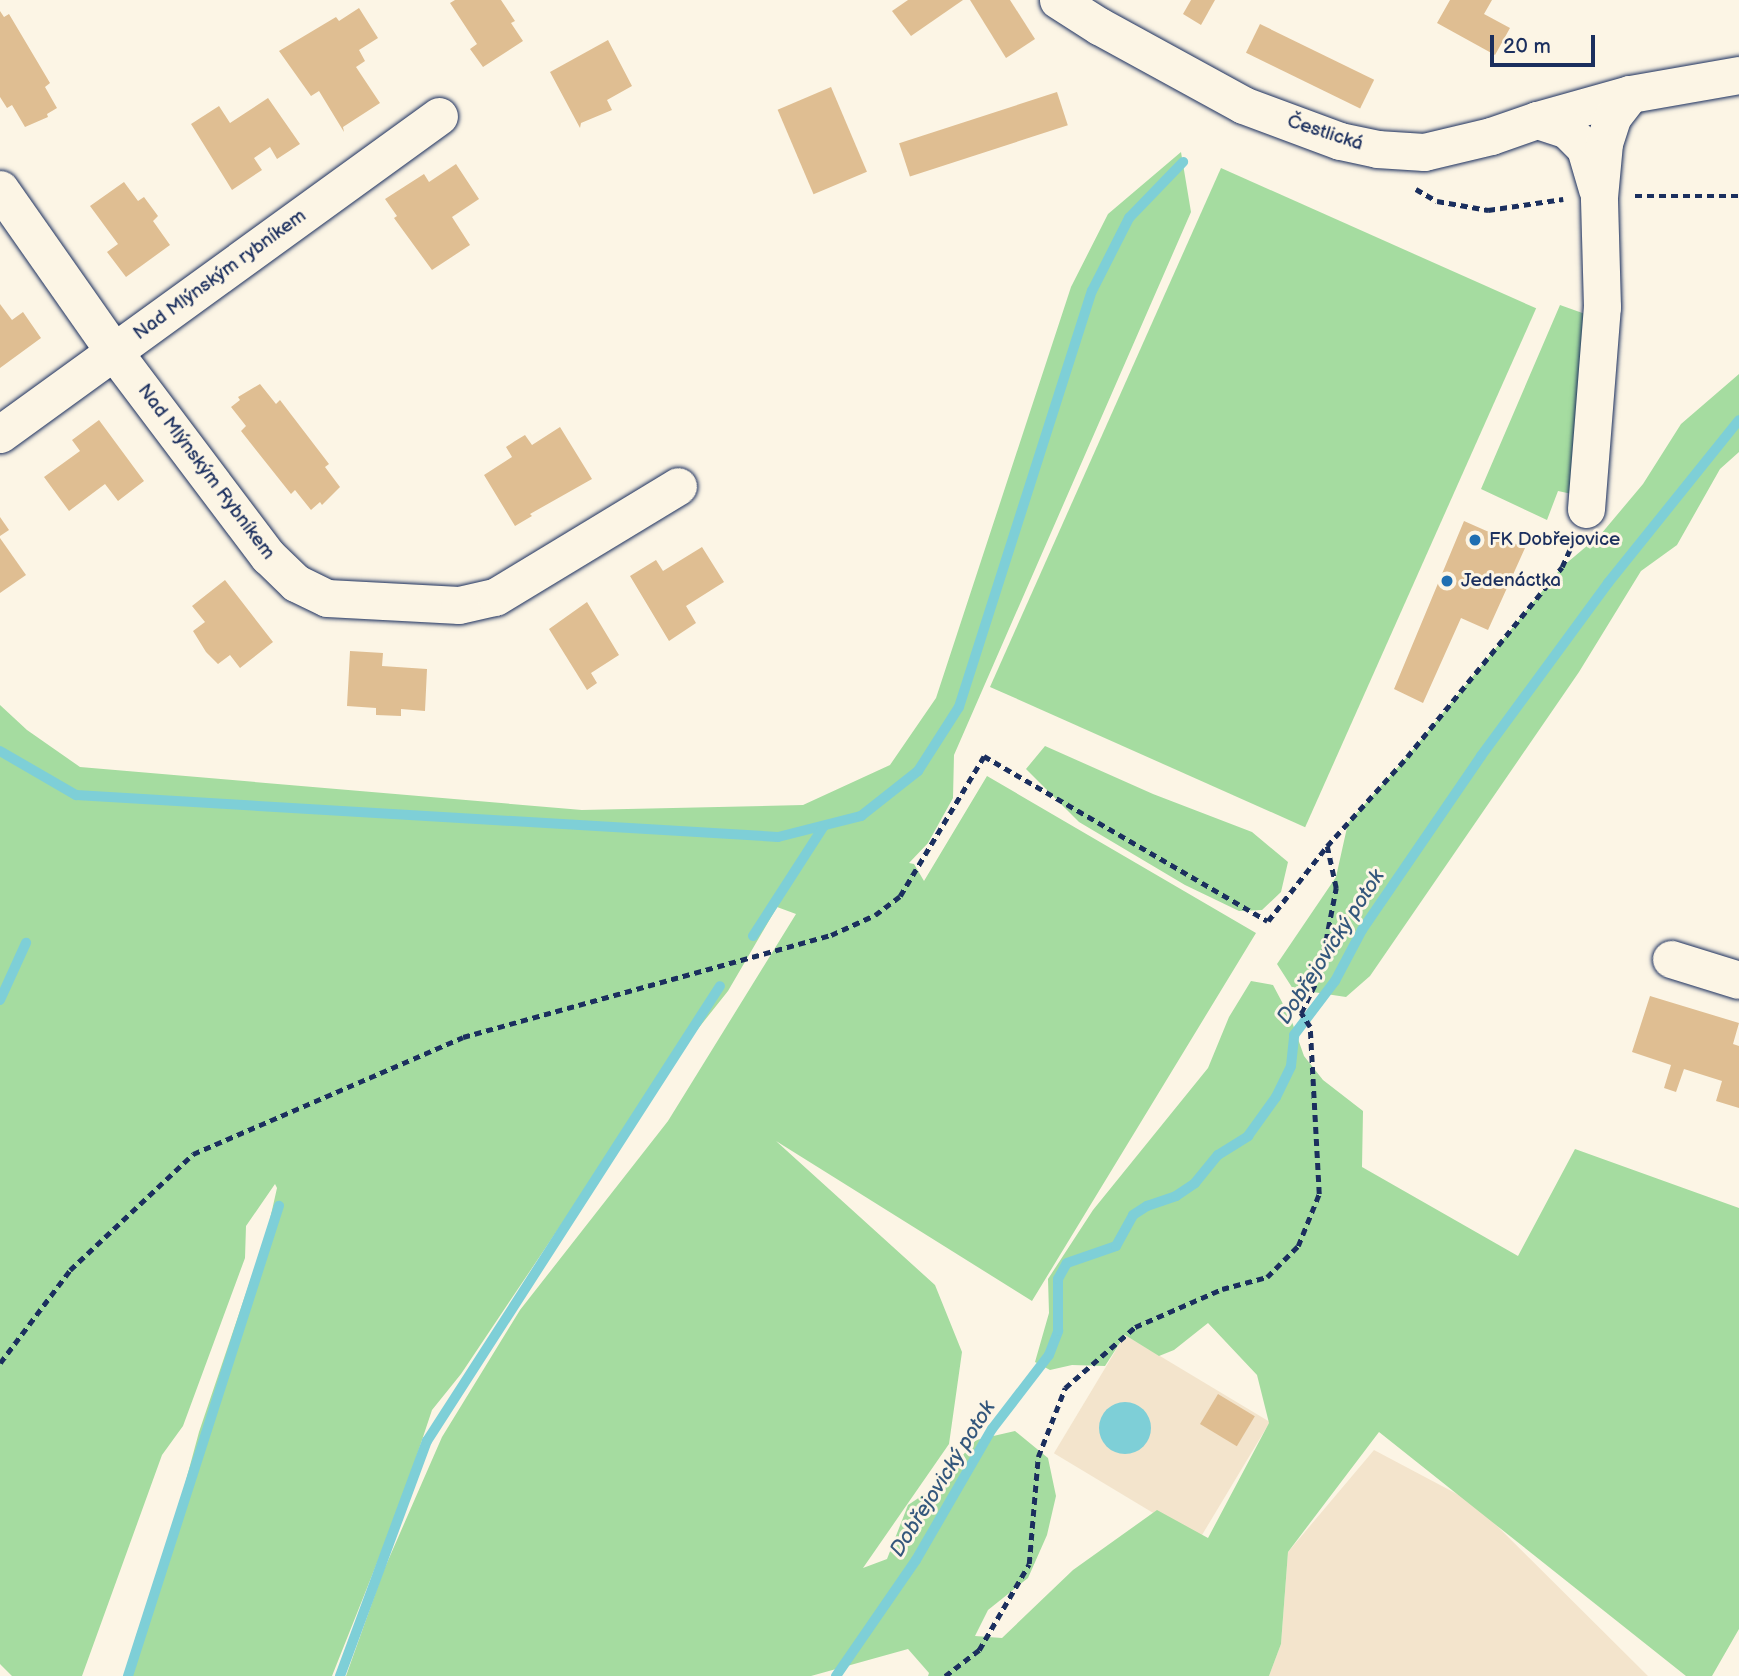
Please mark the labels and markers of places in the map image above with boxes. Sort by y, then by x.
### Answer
place label: FK Dobřejovice [1489,529,1620,551]
marker: FK Dobřejovice [1467,532,1483,548]
place label: Jedenáctka [1461,570,1561,592]
marker: Jedenáctka [1439,573,1455,589]

